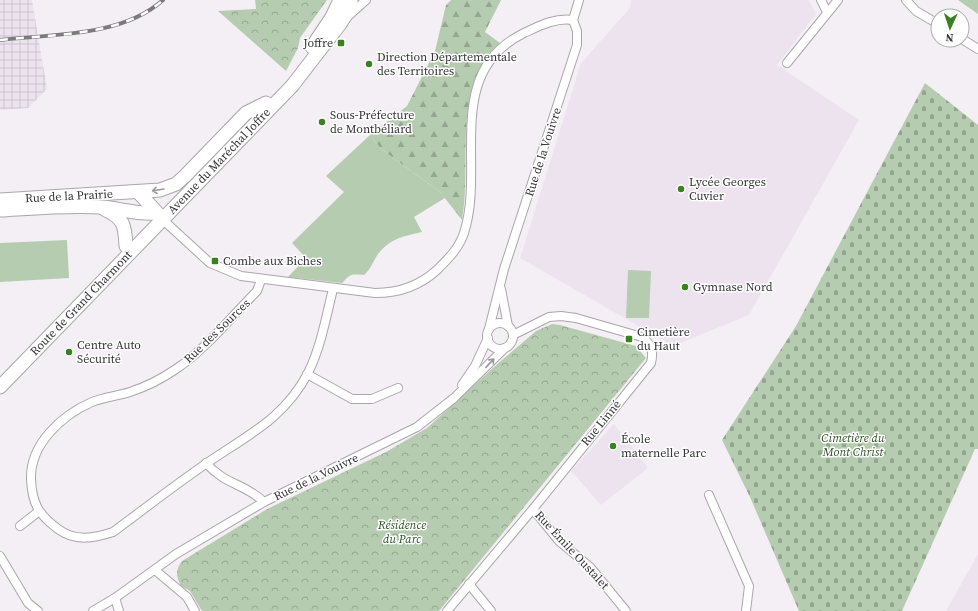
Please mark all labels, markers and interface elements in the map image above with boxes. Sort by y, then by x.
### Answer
north arrow [930,8,970,48]
text: N [945,30,954,45]
place label: Joffre [302,35,333,51]
marker: Joffre [336,38,346,48]
place label: Direction Départementale des Territoires [377,49,517,79]
marker: Direction Départementale des Territoires [364,59,374,69]
street label: Avenue du Maréchal Joffre [164,105,274,217]
street label: Rue de la Vouivre [521,106,565,198]
place label: Sous-Préfecture de Montbéliard [330,107,414,137]
marker: Sous-Préfecture de Montbéliard [317,117,327,127]
place label: Lycée Georges Cuvier [689,174,766,204]
marker: Lycée Georges Cuvier [676,184,686,194]
street label: Rue de la Prairie [25,186,113,206]
one-way arrow [152,186,165,194]
street label: Route de Grand Charmont [27,247,136,359]
place label: Combe aux Biches [223,253,321,269]
marker: Combe aux Biches [210,256,220,266]
place label: Gymnase Nord [693,279,773,295]
marker: Gymnase Nord [680,282,690,292]
street label: Rue des Sources [180,295,254,367]
place label: Cimetière du Haut [637,324,690,354]
marker: Cimetière du Haut [624,334,634,344]
place label: Centre Auto Sécurité [77,337,141,367]
marker: Centre Auto Sécurité [64,347,74,357]
one-way arrow [485,359,494,369]
street label: Rue Linné [578,397,624,449]
park label: Cimetière du Mont Christ [821,430,885,460]
place label: École maternelle Parc [621,431,706,461]
marker: École maternelle Parc [608,441,618,451]
street label: Rue de la Vouivre [271,450,361,504]
street label: Rue Émile Oustalet [531,507,613,593]
park label: Résidence du Parc [377,517,426,547]

